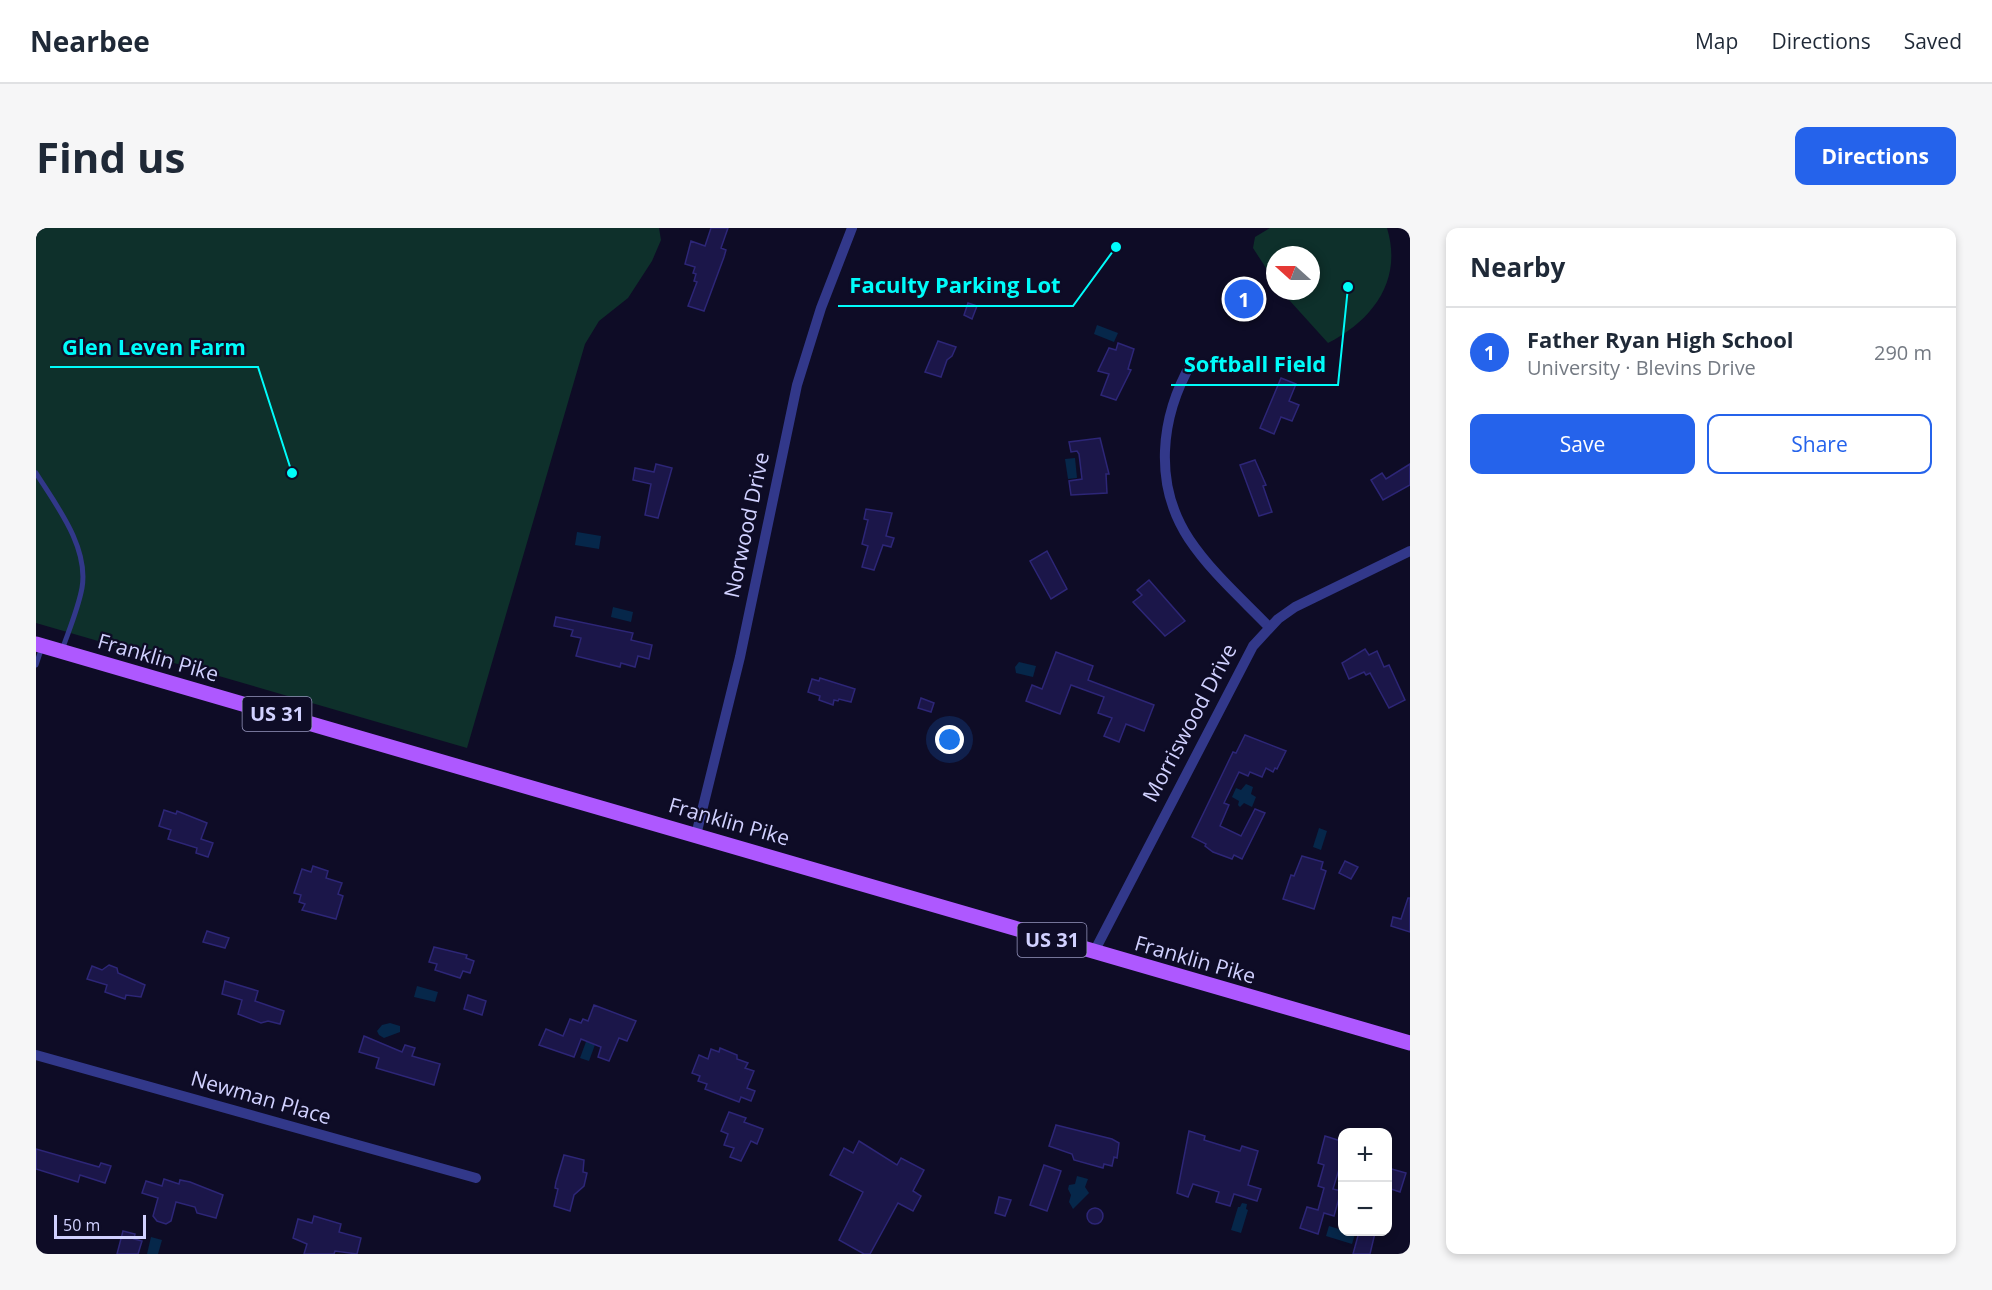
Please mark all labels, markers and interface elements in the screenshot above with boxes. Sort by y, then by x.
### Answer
text: Nearbee [30,22,150,60]
text: Map [1695,27,1738,55]
text: Directions [1771,27,1871,55]
text: Saved [1904,27,1962,55]
button: Directions [1795,127,1956,185]
text: Find us [36,128,185,185]
north arrow [1266,246,1320,300]
text: Nearby [1470,249,1565,285]
callout: Faculty Parking Lot [838,266,1073,306]
text: Faculty Parking Lot [849,269,1061,299]
pin: 1 [1224,276,1264,322]
text: Father Ryan High School [1527,324,1794,354]
callout: Glen Leven Farm [50,327,258,367]
text: Glen Leven Farm [62,331,246,361]
text: 1 [1484,339,1495,366]
text: 290 m [1874,339,1932,366]
callout: Softball Field [1171,345,1338,385]
text: Softball Field [1184,348,1326,378]
text: University · Blevins Drive [1527,354,1756,381]
button: Save [1470,414,1695,474]
button: Share [1707,414,1932,474]
street label: Norwood Drive [717,449,775,600]
street label: Franklin Pike [94,626,222,688]
street label: Morriswood Drive [1136,639,1243,806]
road number: US 31 [242,697,312,731]
your location [935,725,964,754]
street label: Franklin Pike [665,790,793,852]
road number: US 31 [1018,923,1086,957]
street label: Franklin Pike [1131,928,1259,990]
street label: Newman Place [188,1064,335,1130]
map controls [1338,1128,1392,1236]
button: + [1338,1128,1392,1182]
button: − [1338,1182,1392,1236]
scale bar [54,1212,146,1240]
text: 50 m [63,1214,100,1236]

